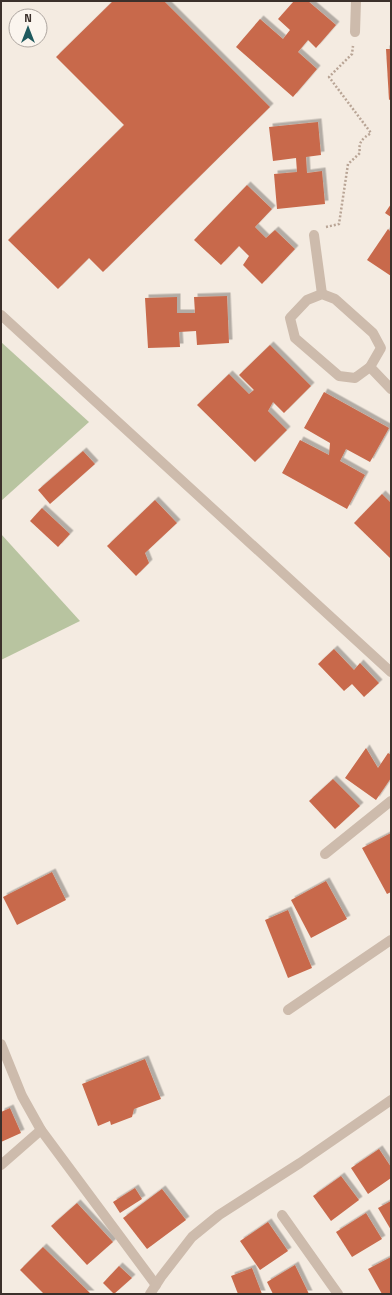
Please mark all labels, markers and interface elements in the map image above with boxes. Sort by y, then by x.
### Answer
north arrow [8,8,48,48]
text: N [24,10,32,26]

